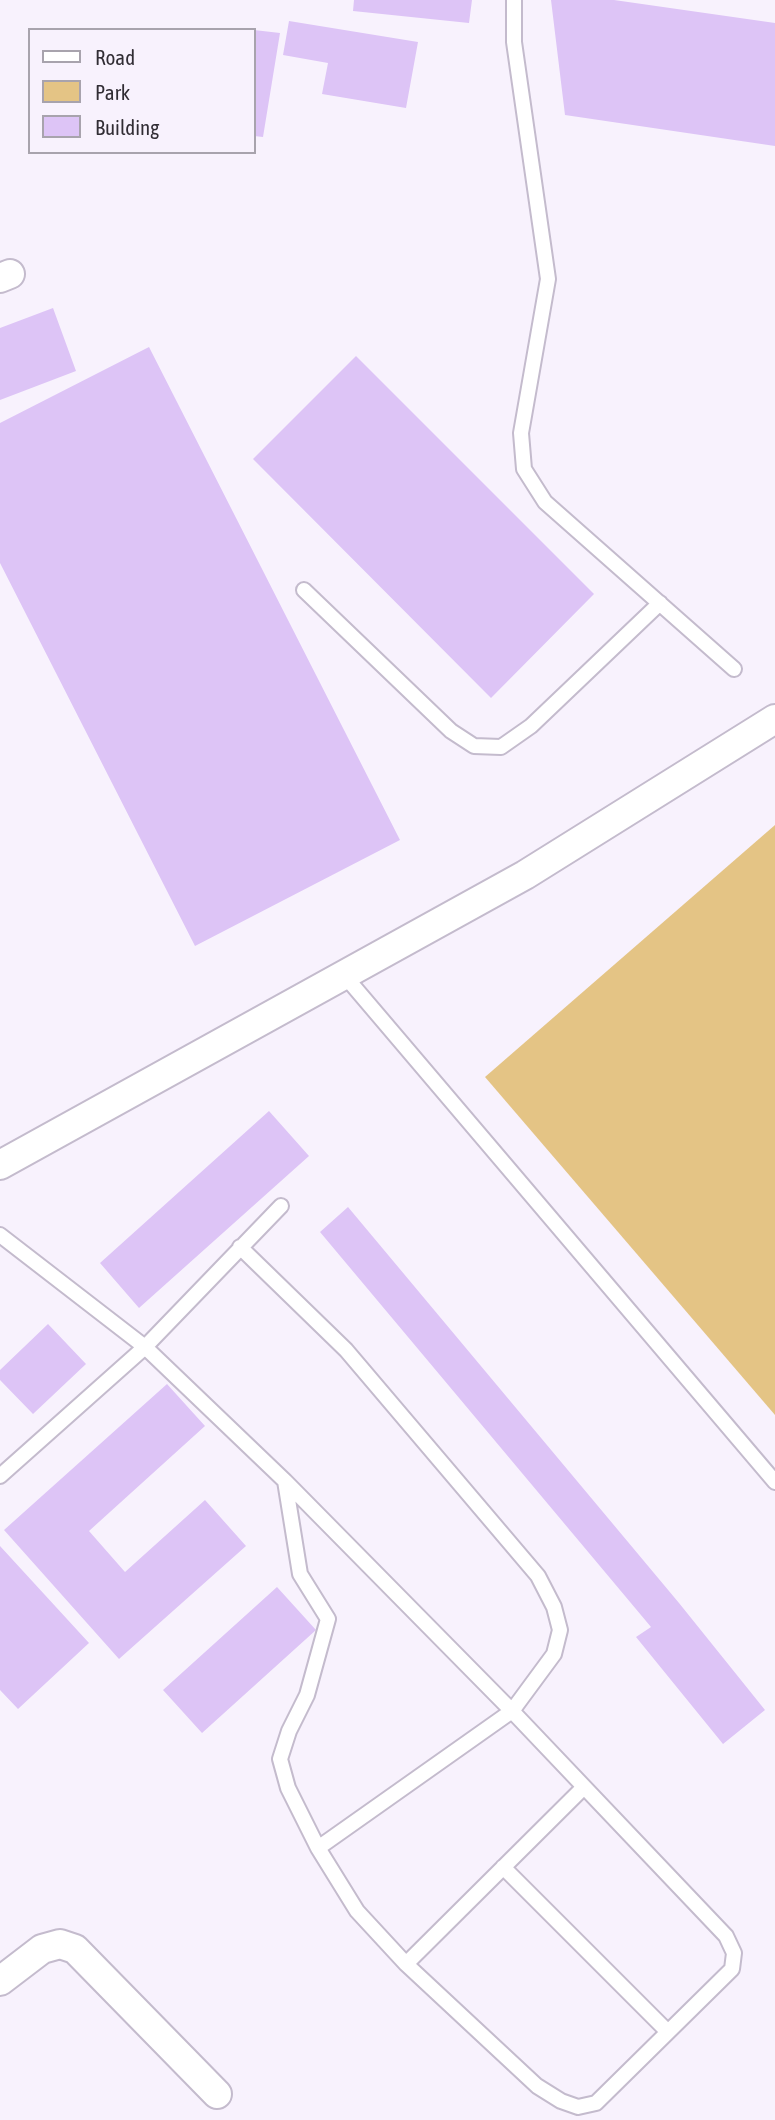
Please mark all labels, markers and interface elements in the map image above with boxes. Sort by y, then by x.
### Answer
legend [28,28,256,154]
text: Road [95,45,135,69]
text: Park [95,80,130,104]
text: Building [95,115,159,139]

